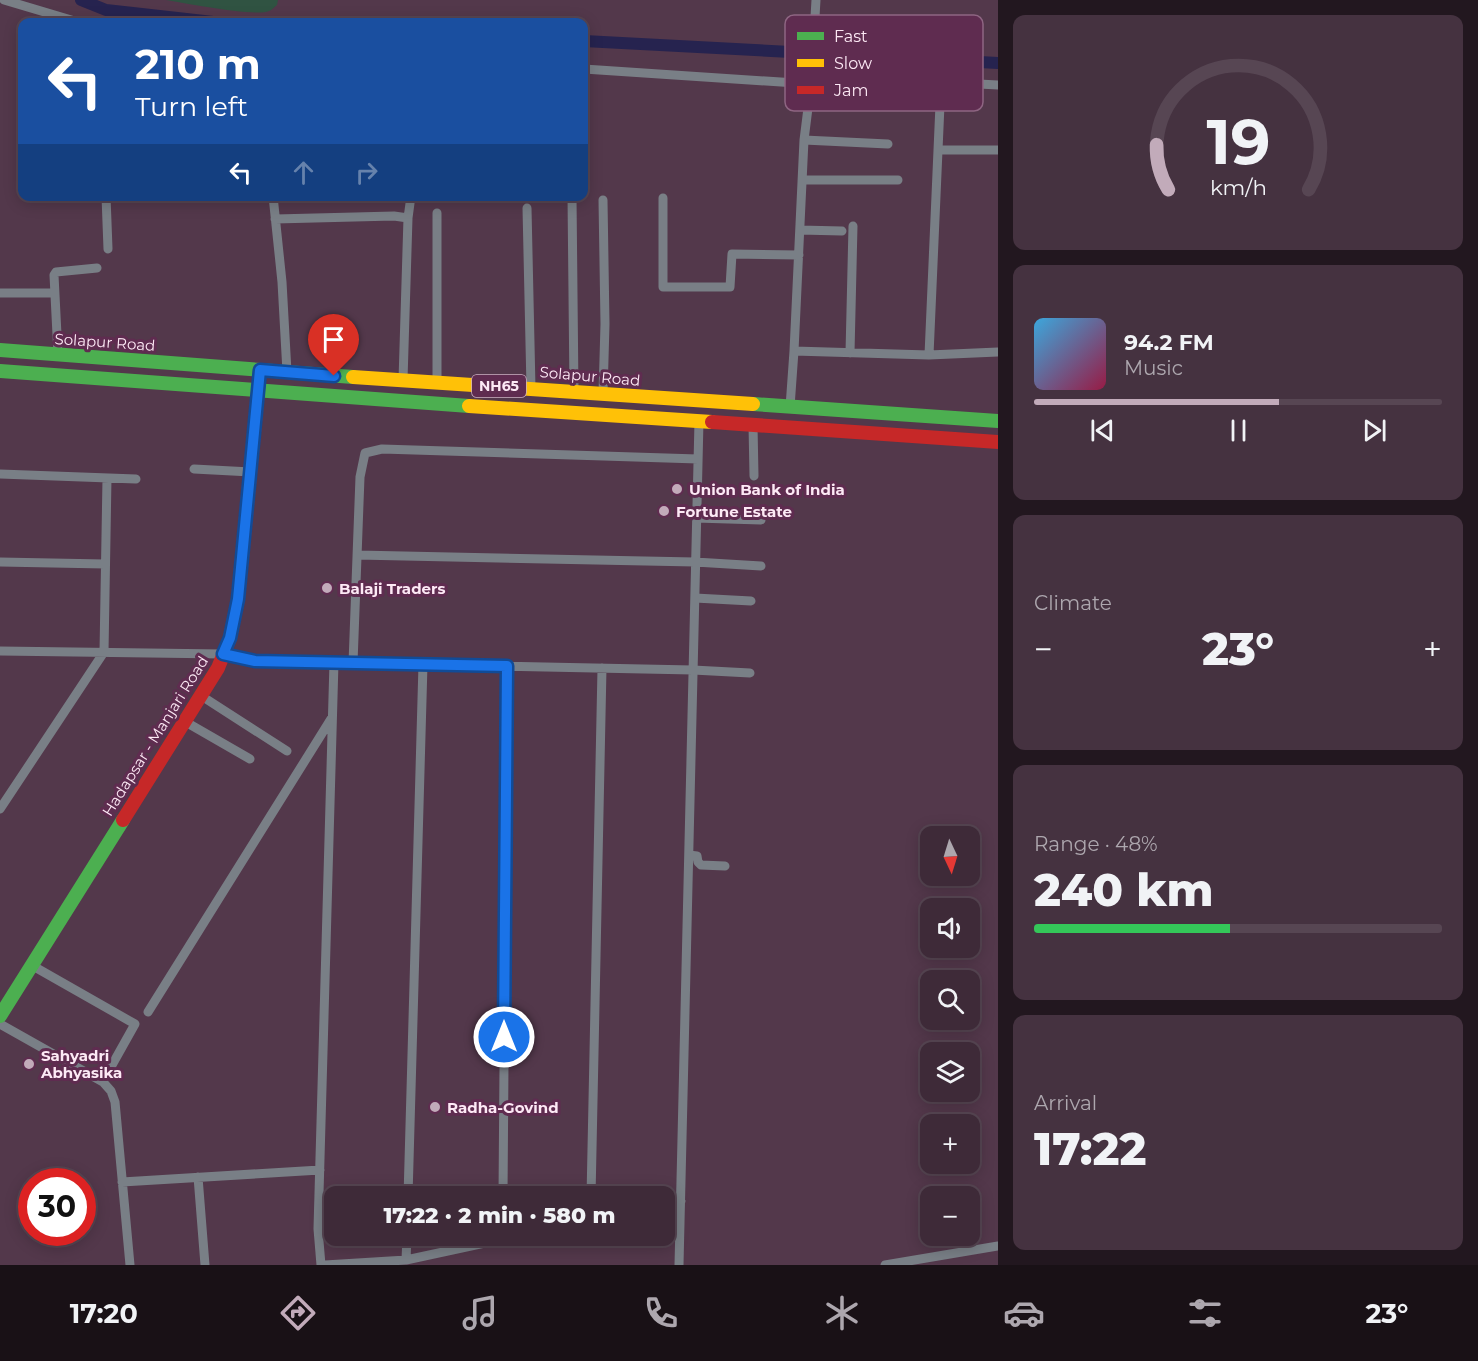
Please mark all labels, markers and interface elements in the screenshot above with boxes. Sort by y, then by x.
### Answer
legend [785,15,983,111]
text: Fast [834,27,868,46]
text: 210 m [135,38,261,90]
icon: left [36,42,114,120]
text: Slow [834,54,872,73]
text: Jam [833,81,868,100]
text: Turn left [135,90,248,123]
text: 19 [1206,104,1270,180]
icon: left [224,156,257,189]
icon: ahead [287,156,320,189]
icon: right [350,156,383,189]
text: km/h [1209,174,1267,200]
pin [308,314,359,376]
icon: arrive [317,323,350,356]
street label: Solapur Road [54,329,156,355]
text: 94.2 FM [1124,329,1214,356]
text: Music [1124,356,1183,380]
street label: Solapur Road [539,362,641,390]
road number: NH65 [472,375,526,397]
icon: previous [1086,414,1119,447]
icon: pause [1222,414,1255,447]
icon: next [1358,414,1391,447]
place label: Union Bank of India [689,480,845,499]
marker: Union Bank of India [670,482,684,496]
place label: Fortune Estate [676,502,792,521]
marker: Fortune Estate [657,504,671,518]
place label: Balaji Traders [339,579,445,598]
marker: Balaji Traders [320,581,334,595]
text: Climate [1034,591,1112,615]
text: 23° [1202,621,1274,676]
text: − [1034,629,1053,669]
text: + [1423,629,1442,669]
street label: Hadapsar - Manjari Road [98,652,212,820]
north arrow [920,826,980,886]
map controls [920,826,980,1246]
text: Range · 48% [1034,832,1158,856]
text: 240 km [1034,862,1214,917]
button: sound [920,898,980,958]
button: search [920,970,980,1030]
position arrow [472,1005,536,1069]
button: layers [920,1042,980,1102]
place label: Sahyadri Abhyasika [40,1046,122,1082]
marker: Sahyadri Abhyasika [22,1057,36,1071]
text: Arrival [1034,1091,1097,1115]
place label: Radha-Govind [447,1098,559,1117]
marker: Radha-Govind [428,1100,442,1114]
button: + [920,1114,980,1174]
text: 17:22 [1034,1121,1146,1176]
speed limit sign: 30 [18,1168,96,1246]
button: − [920,1186,980,1246]
text: 17:22 · 2 min · 580 m [383,1202,616,1229]
icon: directions [277,1292,319,1334]
icon: music [459,1292,501,1334]
icon: phone [640,1292,682,1334]
icon: climate [821,1292,863,1334]
icon: car [1003,1292,1045,1334]
icon: filters [1184,1292,1226,1334]
text: 17:20 [70,1297,138,1330]
text: 23° [1365,1297,1408,1330]

